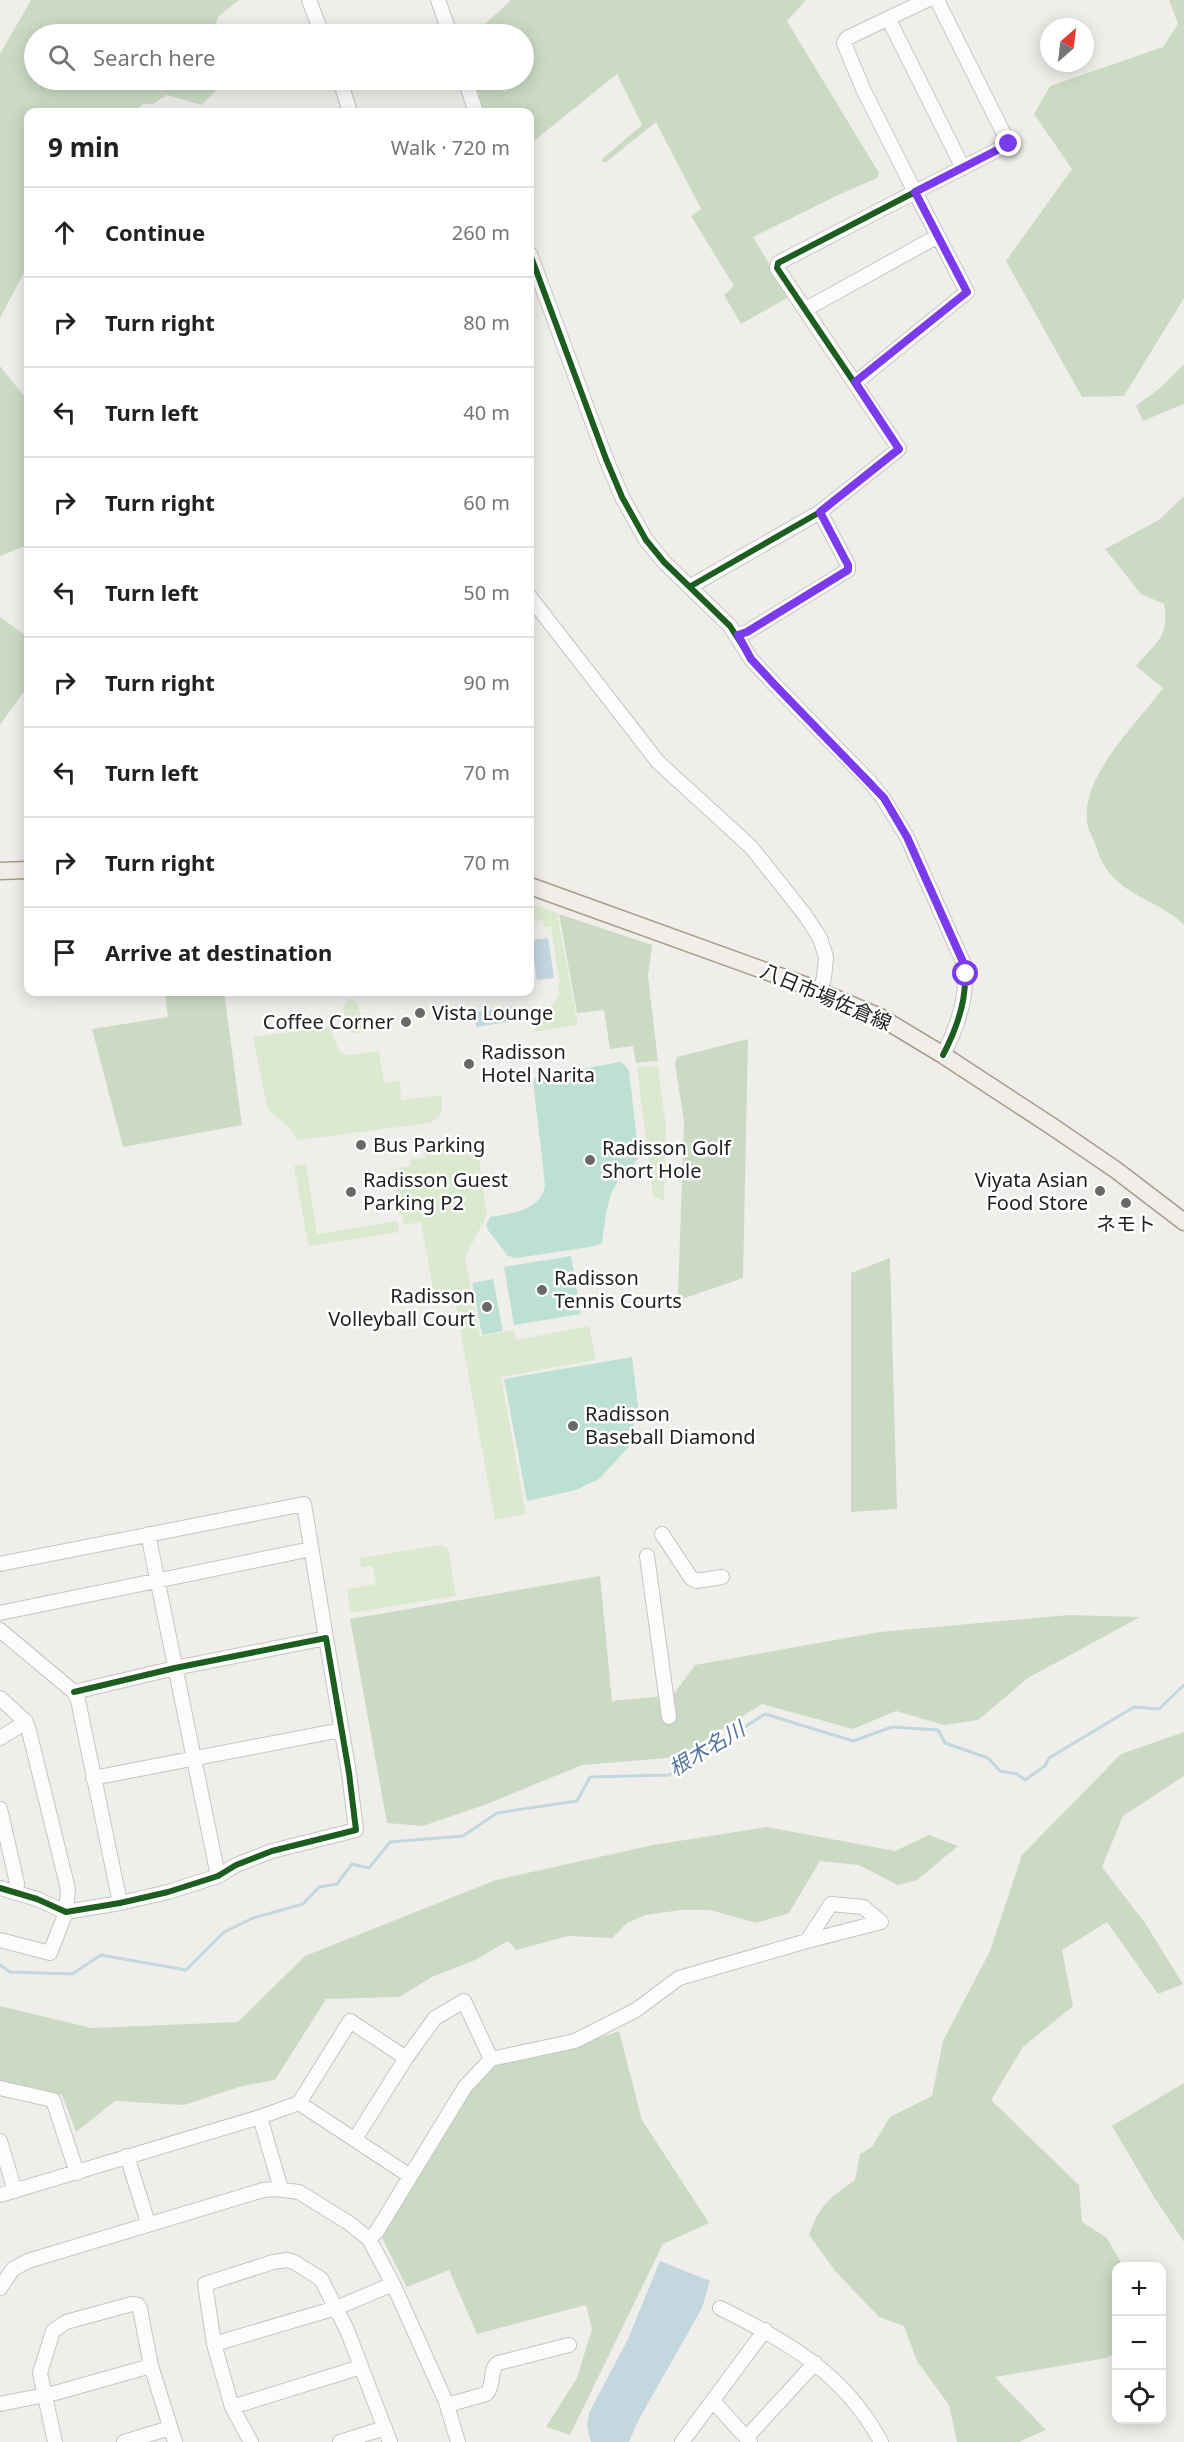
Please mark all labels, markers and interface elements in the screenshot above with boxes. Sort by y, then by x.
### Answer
north arrow [1040,18,1094,72]
search box [24,24,534,90]
icon: search [45,41,78,74]
text: Search here [93,42,215,72]
text: 9 min [48,129,120,165]
route end [995,130,1021,156]
text: Walk · 720 m [391,134,510,161]
icon: ahead [48,216,81,249]
text: Continue [105,217,205,247]
text: 260 m [452,219,510,246]
icon: right [48,306,81,339]
text: Turn right [105,307,215,337]
text: 80 m [463,309,510,336]
icon: left [48,396,81,429]
text: Turn left [105,397,199,427]
text: 40 m [463,399,510,426]
icon: right [48,486,81,519]
text: Turn right [105,487,215,517]
text: 60 m [463,489,510,516]
icon: left [48,576,81,609]
text: Turn left [105,577,199,607]
text: 50 m [463,579,510,606]
icon: right [48,666,81,699]
text: Turn right [105,667,215,697]
text: 90 m [463,669,510,696]
icon: left [48,756,81,789]
text: Turn left [105,757,199,787]
text: 70 m [463,759,510,786]
icon: right [48,846,81,879]
text: Turn right [105,847,215,877]
text: 70 m [463,849,510,876]
icon: arrive [48,936,81,969]
text: Arrive at destination [105,937,332,967]
street label: 八日市場佐倉線 [756,957,896,1036]
route start [952,960,978,986]
place label: Vista Lounge [432,999,553,1026]
marker: Vista Lounge [413,1006,427,1020]
place label: Coffee Corner [263,1008,394,1035]
marker: Coffee Corner [399,1015,413,1029]
place label: Radisson Hotel Narita [481,1038,595,1088]
marker: Radisson Hotel Narita [462,1057,476,1071]
place label: Bus Parking [373,1131,485,1158]
place label: Radisson Golf Short Hole [602,1134,732,1184]
marker: Bus Parking [354,1138,368,1152]
marker: Radisson Golf Short Hole [583,1153,597,1167]
place label: Radisson Guest Parking P2 [363,1166,508,1216]
place label: Viyata Asian Food Store [975,1166,1088,1216]
marker: Viyata Asian Food Store [1093,1184,1107,1198]
marker: Radisson Guest Parking P2 [344,1185,358,1199]
marker: ネモト [1119,1196,1133,1210]
place label: ネモト [1096,1210,1156,1237]
place label: Radisson Tennis Courts [554,1264,682,1314]
place label: Radisson Volleyball Court [328,1282,475,1332]
marker: Radisson Tennis Courts [535,1283,549,1297]
marker: Radisson Volleyball Court [480,1300,494,1314]
place label: Radisson Baseball Diamond [585,1400,756,1450]
marker: Radisson Baseball Diamond [566,1419,580,1433]
water label: 根木名川 [663,1713,751,1782]
map controls [1112,2262,1166,2424]
button: + [1112,2262,1166,2316]
button: − [1112,2316,1166,2370]
button: locate [1112,2370,1166,2424]

